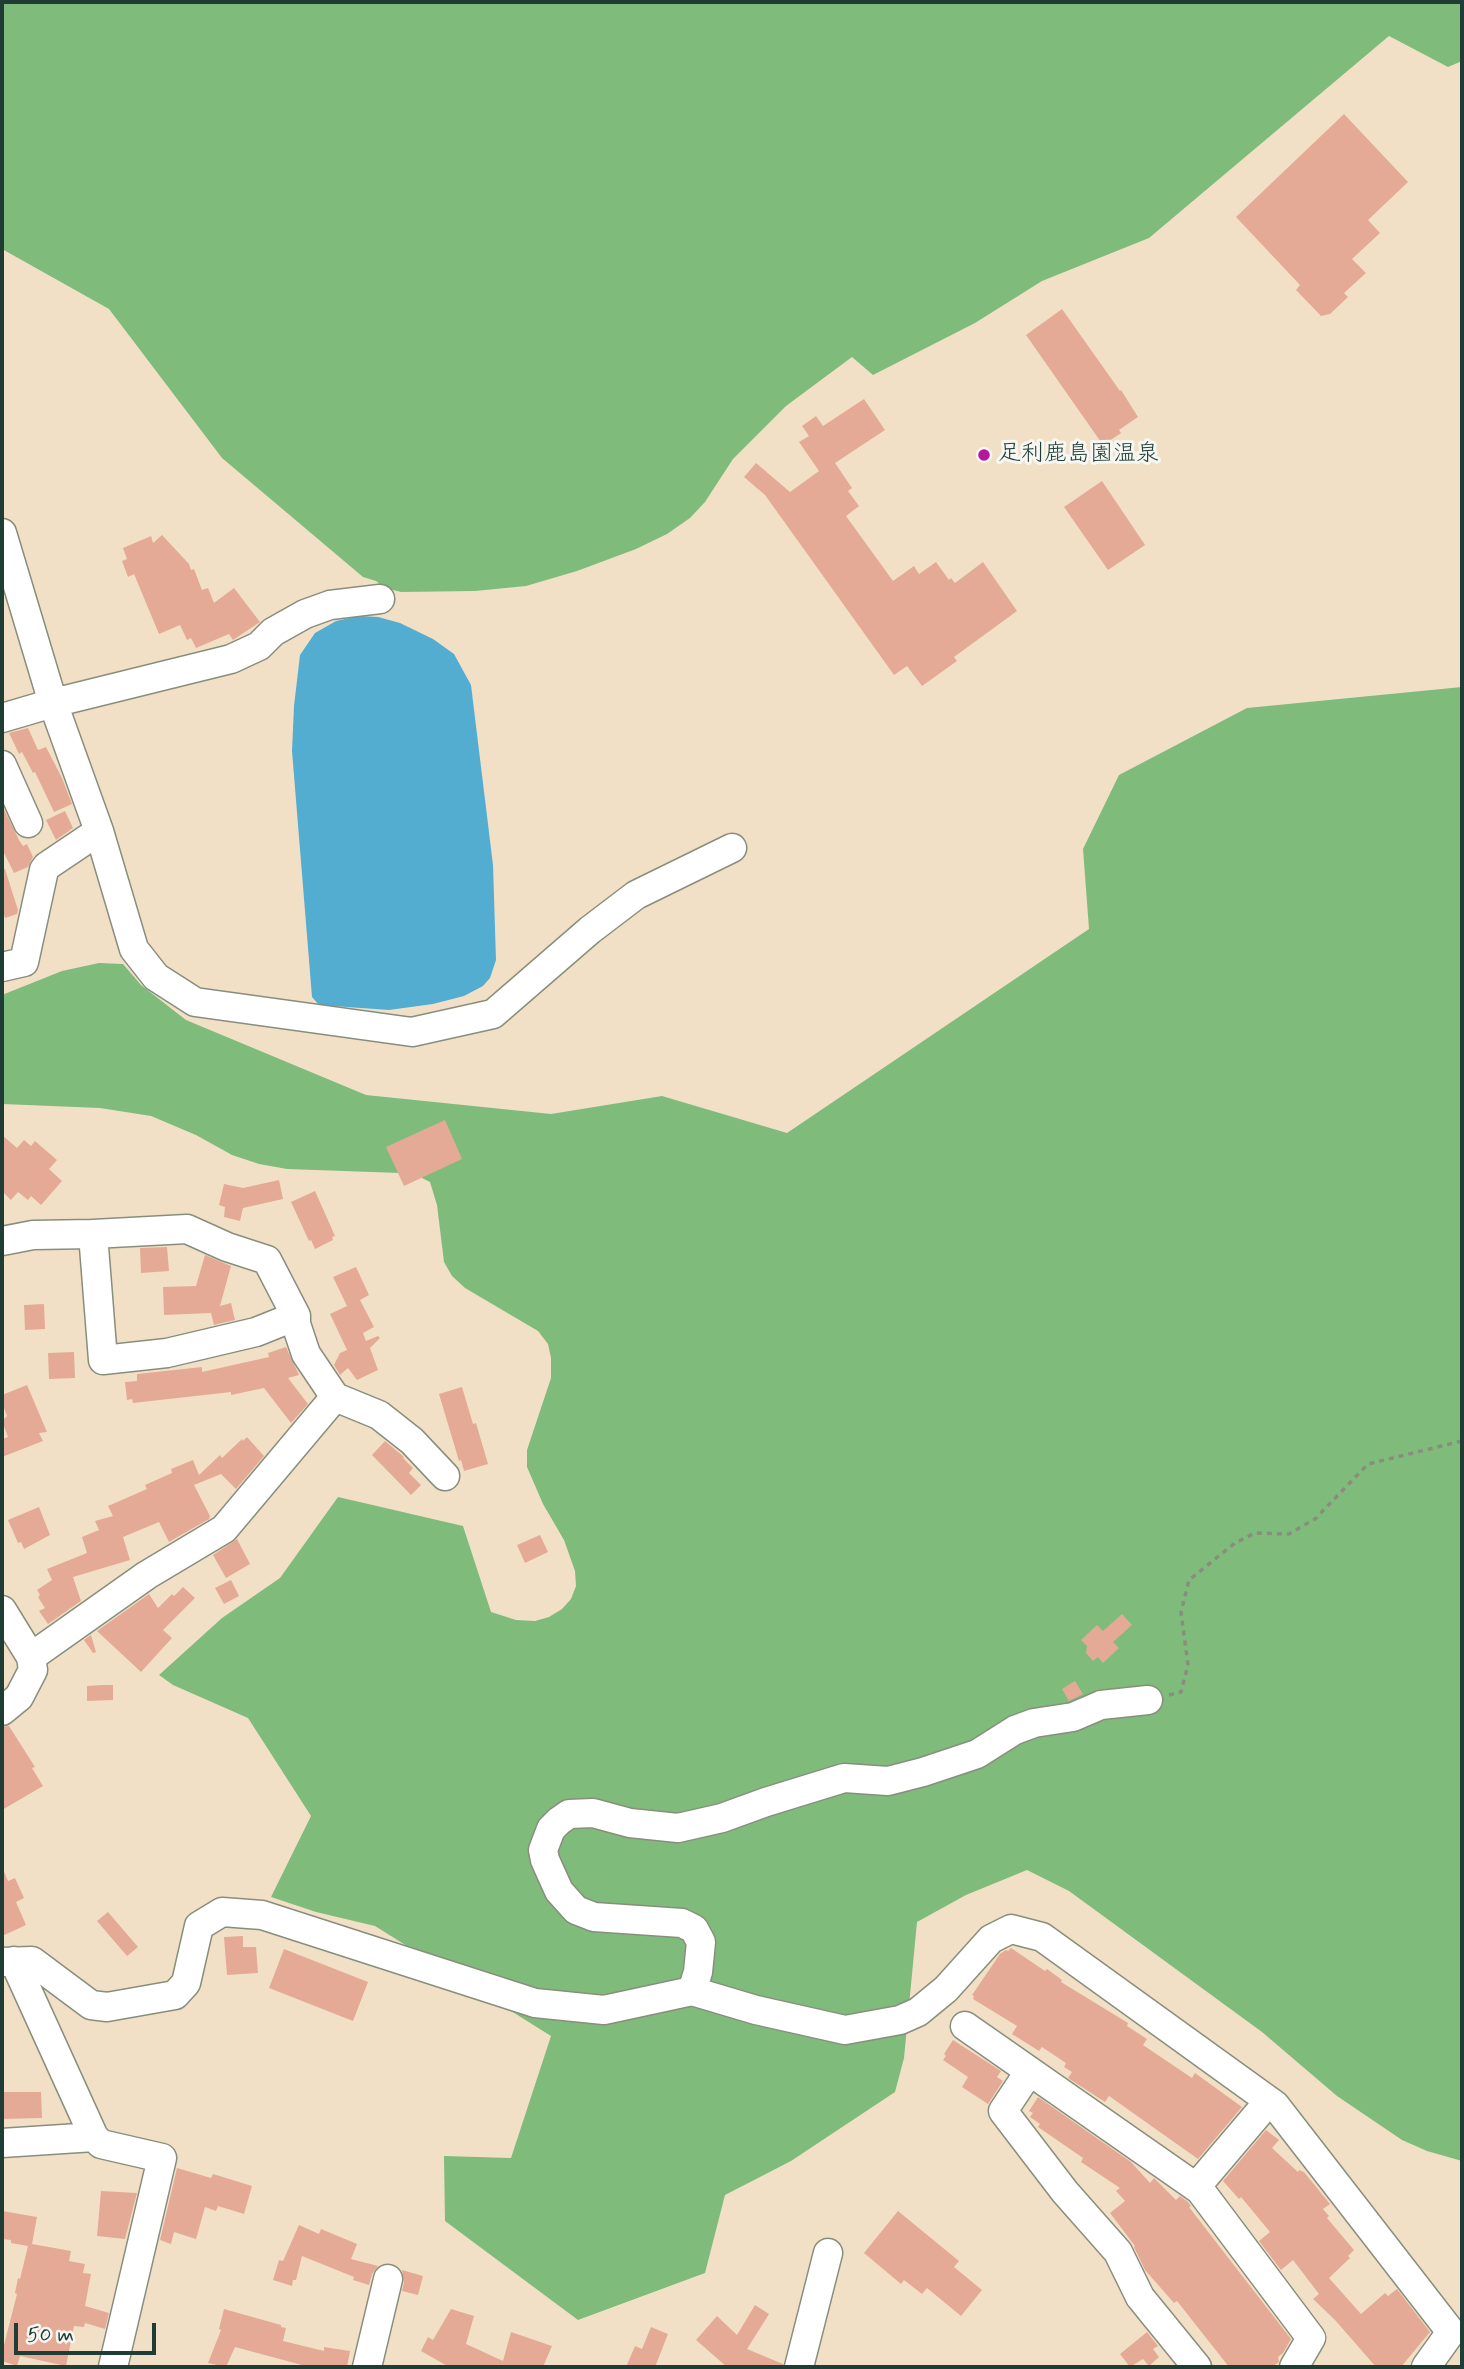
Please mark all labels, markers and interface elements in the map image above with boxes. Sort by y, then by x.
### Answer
place label: 足利鹿島園温泉 [998,441,1159,469]
marker: 足利鹿島園温泉 [976,447,992,463]
scale bar [18,2310,159,2354]
text: 50 m [27,2321,74,2349]

